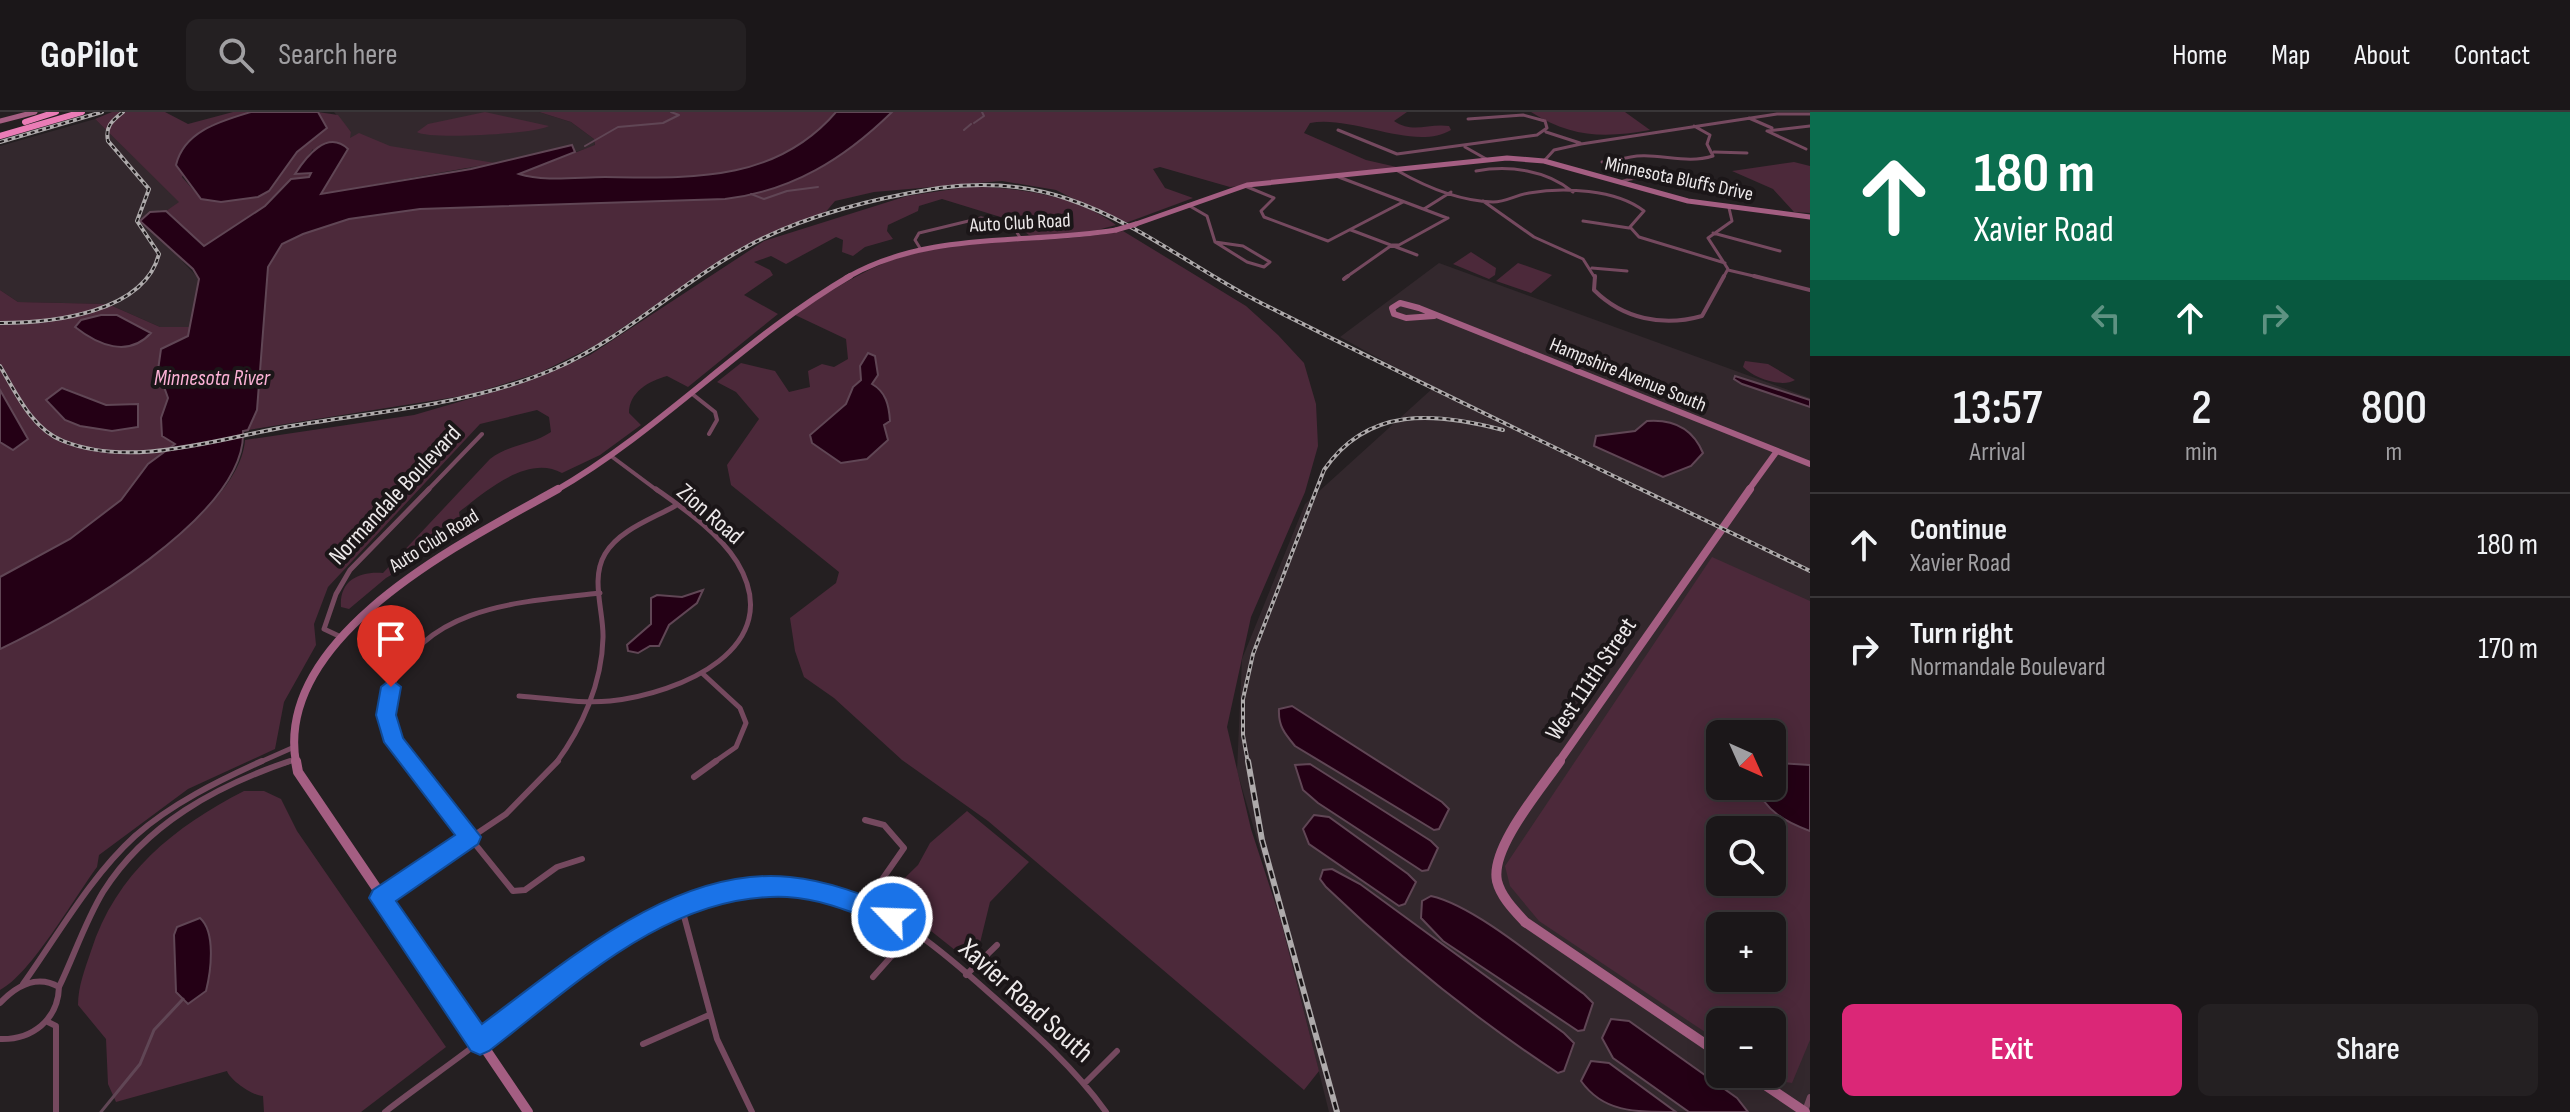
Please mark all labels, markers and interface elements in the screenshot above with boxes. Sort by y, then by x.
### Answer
search box [186,19,746,91]
text: GoPilot [40,33,138,78]
icon: search [214,33,258,77]
text: Search here [278,37,398,73]
text: Home [2172,39,2227,72]
text: Map [2271,39,2310,72]
text: About [2354,39,2410,72]
text: Contact [2454,39,2530,72]
text: 180 m [1974,141,2095,208]
icon: ahead [1842,144,1946,248]
street label: Minnesota Bluffs Drive [1603,152,1755,206]
street label: Auto Club Road [968,208,1071,238]
text: Xavier Road [1974,209,2114,252]
icon: left [2084,296,2128,340]
icon: ahead [2168,296,2212,340]
icon: right [2252,296,2296,340]
street label: Hampshire Avenue South [1546,333,1710,417]
water label: Minnesota River [154,365,271,392]
text: 13:57 [1953,380,2042,437]
text: 2 [2191,380,2212,437]
text: 800 [2361,380,2427,437]
street label: Normandale Boulevard [323,419,467,571]
text: Arrival [1970,437,2026,468]
text: min [2185,437,2218,468]
text: m [2386,437,2402,468]
street label: Zion Road [671,477,749,551]
street label: Auto Club Road [384,504,483,578]
text: Continue [1910,512,2007,548]
icon: ahead [1842,523,1886,567]
text: 180 m [2477,527,2538,563]
text: Xavier Road [1910,548,2011,579]
pin [357,605,425,687]
street label: West 111th Street [1539,612,1643,746]
text: Turn right [1910,616,2013,652]
icon: arrive [369,617,413,661]
icon: right [1842,627,1886,671]
text: 170 m [2478,631,2538,667]
text: Normandale Boulevard [1910,652,2106,683]
north arrow [1706,720,1786,800]
map controls [1706,720,1786,1088]
button: search [1706,816,1786,896]
position arrow [850,875,934,959]
button: + [1706,912,1786,992]
street label: Xavier Road South [951,932,1100,1070]
button: Exit [1842,1004,2182,1096]
button: Share [2198,1004,2538,1096]
button: − [1706,1008,1786,1088]

